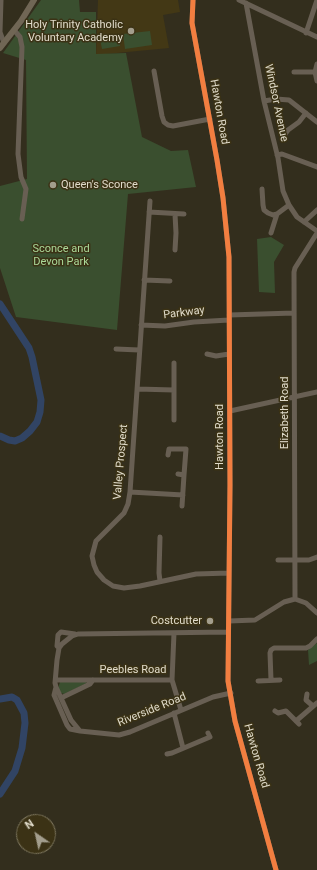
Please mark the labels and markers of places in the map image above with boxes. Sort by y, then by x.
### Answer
place label: Holy Trinity Catholic Voluntary Academy [25,18,123,44]
marker: Holy Trinity Catholic Voluntary Academy [126,26,136,36]
place label: Queen's Sconce [61,178,138,192]
marker: Queen's Sconce [48,180,58,190]
place label: Costcutter [151,614,202,628]
marker: Costcutter [205,616,215,626]

